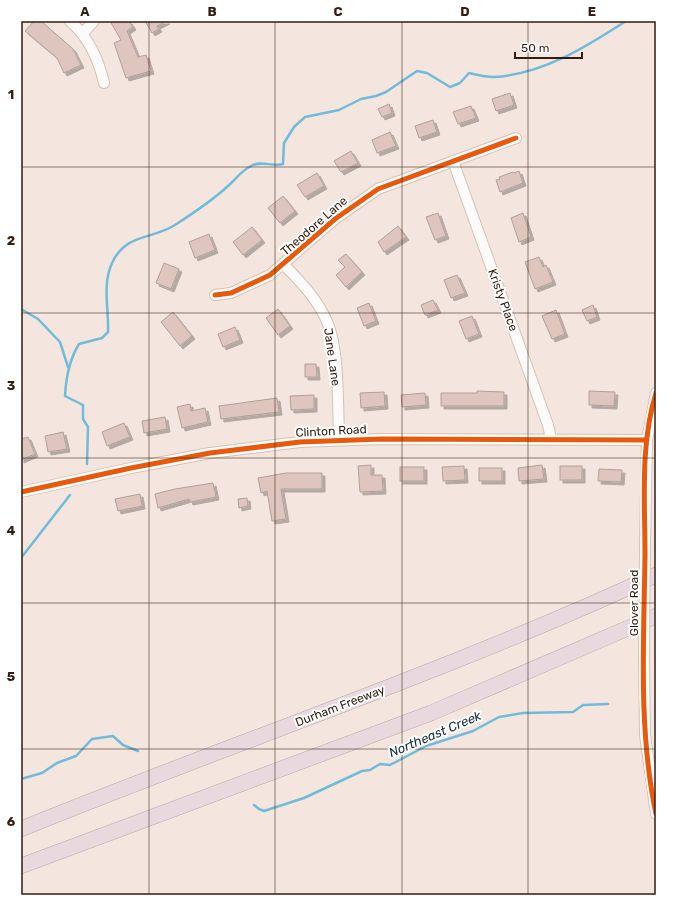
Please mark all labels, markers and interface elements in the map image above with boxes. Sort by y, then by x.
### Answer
text: A [80,4,90,19]
text: B [207,4,217,19]
text: C [333,4,343,19]
text: D [460,4,470,19]
text: E [588,4,596,19]
scale bar [515,34,582,60]
text: 50 m [521,41,549,55]
text: 1 [8,87,14,102]
street label: Theodore Lane [278,193,350,259]
text: 2 [7,233,15,248]
street label: Kristy Place [485,267,521,333]
street label: Jane Lane [321,327,343,387]
text: 3 [7,378,16,393]
street label: Clinton Road [295,422,367,440]
text: 4 [7,523,16,538]
street label: Glover Road [627,570,641,636]
text: 5 [7,669,15,684]
street label: Durham Freeway [293,682,387,730]
water label: Northeast Creek [387,708,484,760]
text: 6 [7,814,16,829]

